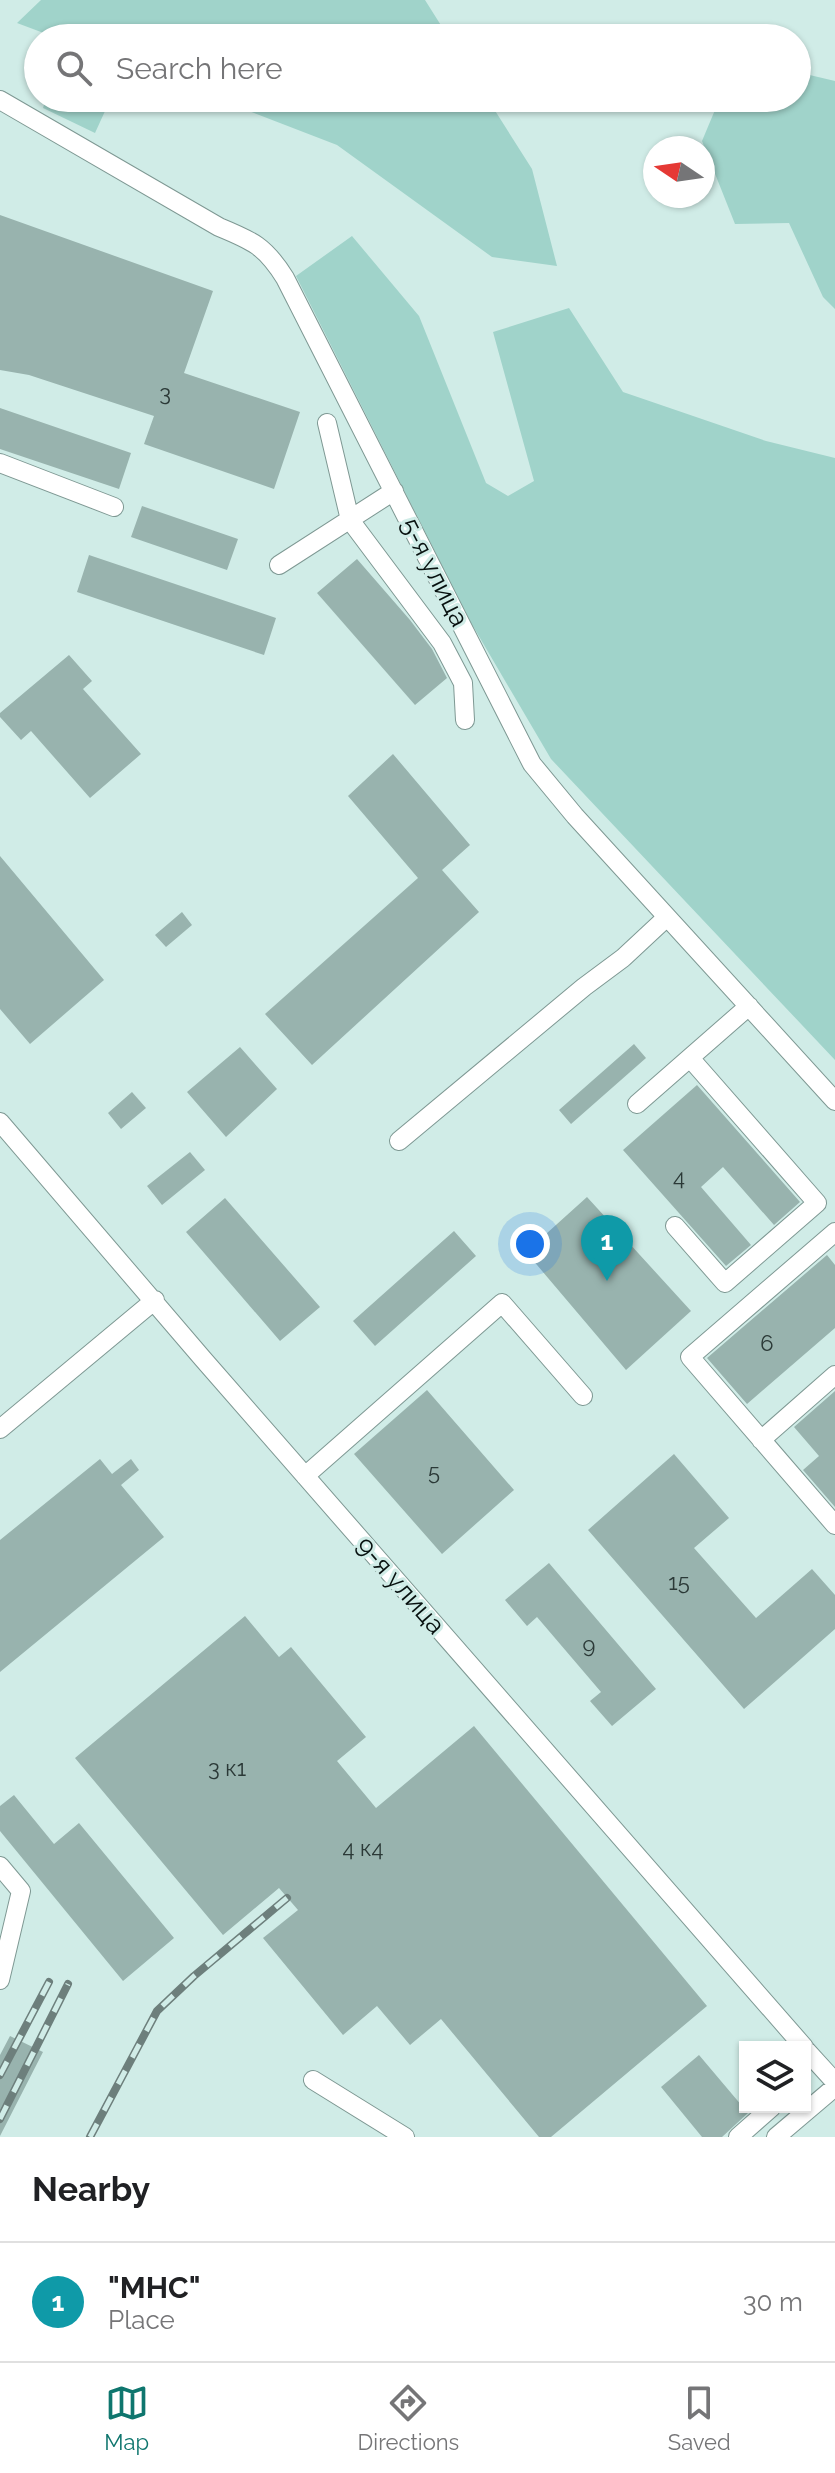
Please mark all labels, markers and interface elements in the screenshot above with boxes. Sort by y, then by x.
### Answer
search box [24,24,811,112]
icon: search [52,46,96,90]
text: Search here [116,51,283,86]
north arrow [643,136,715,208]
house number: 3 [159,380,171,406]
street label: 5-я улица [395,513,475,631]
house number: 4 [673,1164,685,1190]
pin: 1 [581,1215,633,1281]
your location [510,1224,550,1264]
house number: 6 [760,1330,774,1356]
house number: 5 [428,1459,440,1485]
street label: 9-я улица [351,1530,451,1640]
house number: 15 [668,1569,690,1595]
house number: 9 [583,1632,595,1658]
house number: 3 к1 [208,1755,246,1781]
house number: 4 к4 [342,1835,384,1861]
map controls [739,2041,811,2113]
button: layers [739,2041,811,2113]
text: Nearby [32,2169,150,2209]
text: "МНС" [108,2270,200,2305]
text: 1 [52,2287,64,2317]
text: 30 m [743,2287,803,2317]
text: Place [108,2305,175,2335]
tab: Map [104,2381,149,2455]
tab: Directions [358,2381,459,2455]
tab: Saved [668,2381,731,2455]

